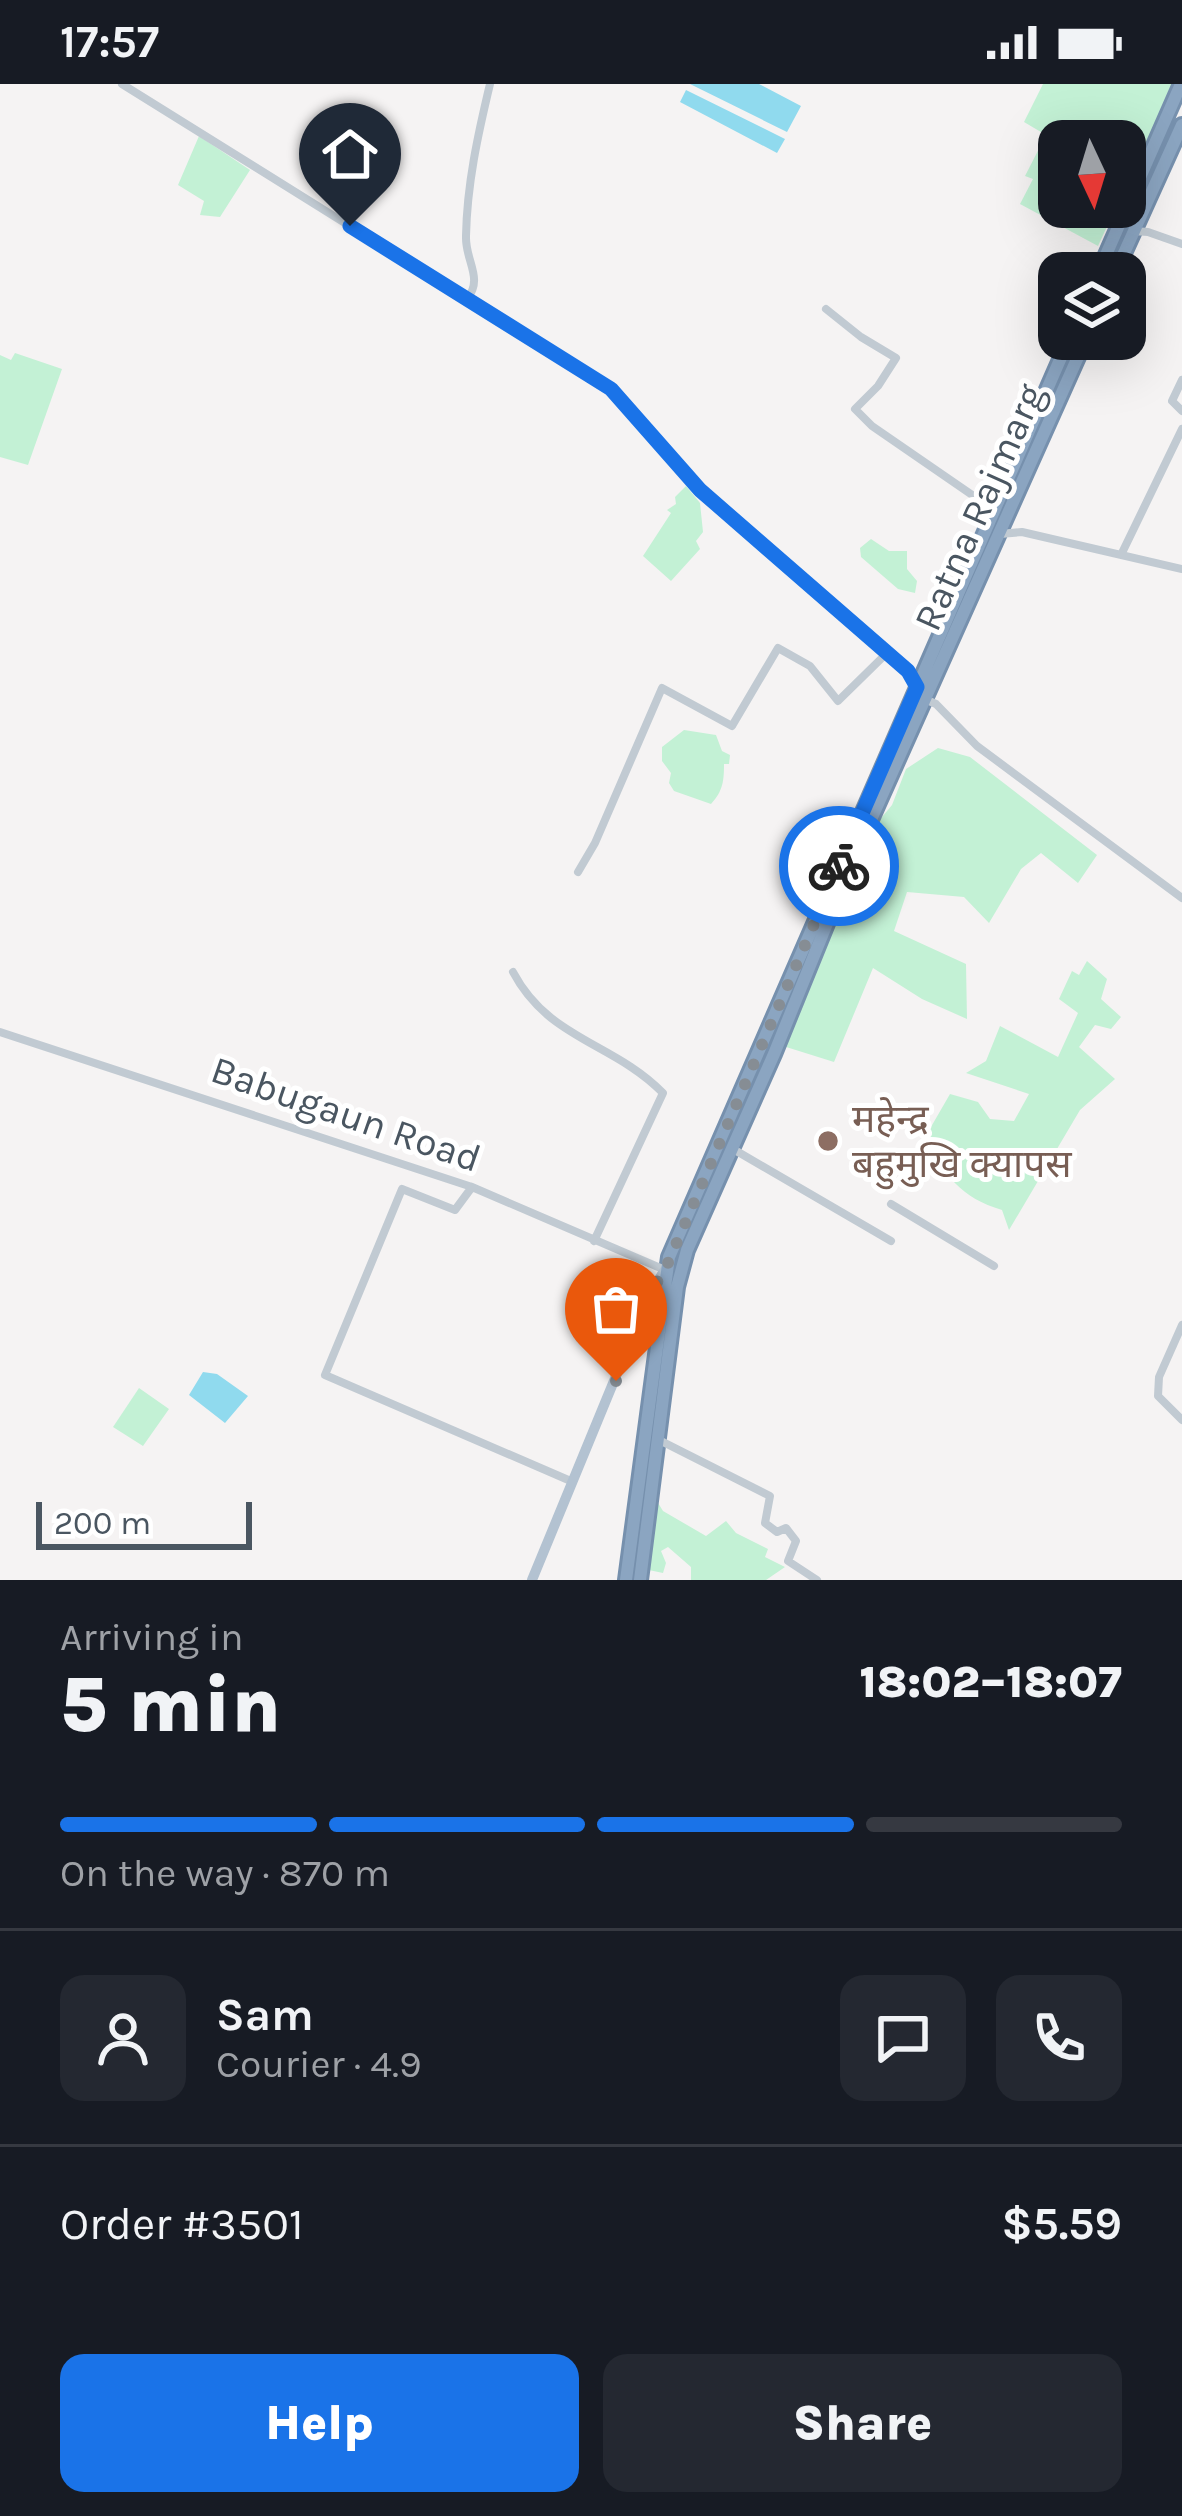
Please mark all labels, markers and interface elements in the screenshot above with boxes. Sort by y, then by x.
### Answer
text: 17:57 [60,16,159,68]
pin [299,103,401,226]
north arrow [1038,120,1146,228]
map controls [1038,120,1146,360]
icon: home [317,121,383,187]
button: layers [1038,252,1146,360]
street label: Ratna Rajmarg [904,376,1054,638]
courier [779,806,899,926]
icon: bike [806,833,872,899]
street label: Babugaun Road [205,1046,487,1182]
place label: महेन्द्र बहुमुखि क्यापस [852,1096,1072,1190]
marker: महेन्द्र बहुमुखि क्यापस [815,1128,841,1154]
pin [565,1258,667,1381]
icon: bag [583,1276,649,1342]
scale bar [36,1496,252,1549]
text: 200 m [54,1504,151,1542]
text: Arriving in [60,1614,243,1660]
text: 18:02–18:07 [859,1656,1122,1708]
text: 5 min [60,1659,281,1751]
text: On the way · 870 m [60,1850,390,1896]
button: person [60,1975,186,2101]
button: chat [840,1975,966,2101]
button: phone [996,1975,1122,2101]
text: Sam [216,1989,314,2041]
text: Courier · 4.9 [216,2041,422,2087]
text: Order #3501 [60,2198,304,2250]
text: $5.59 [1001,2198,1122,2250]
button: Help [60,2354,579,2492]
button: Share [603,2354,1122,2492]

